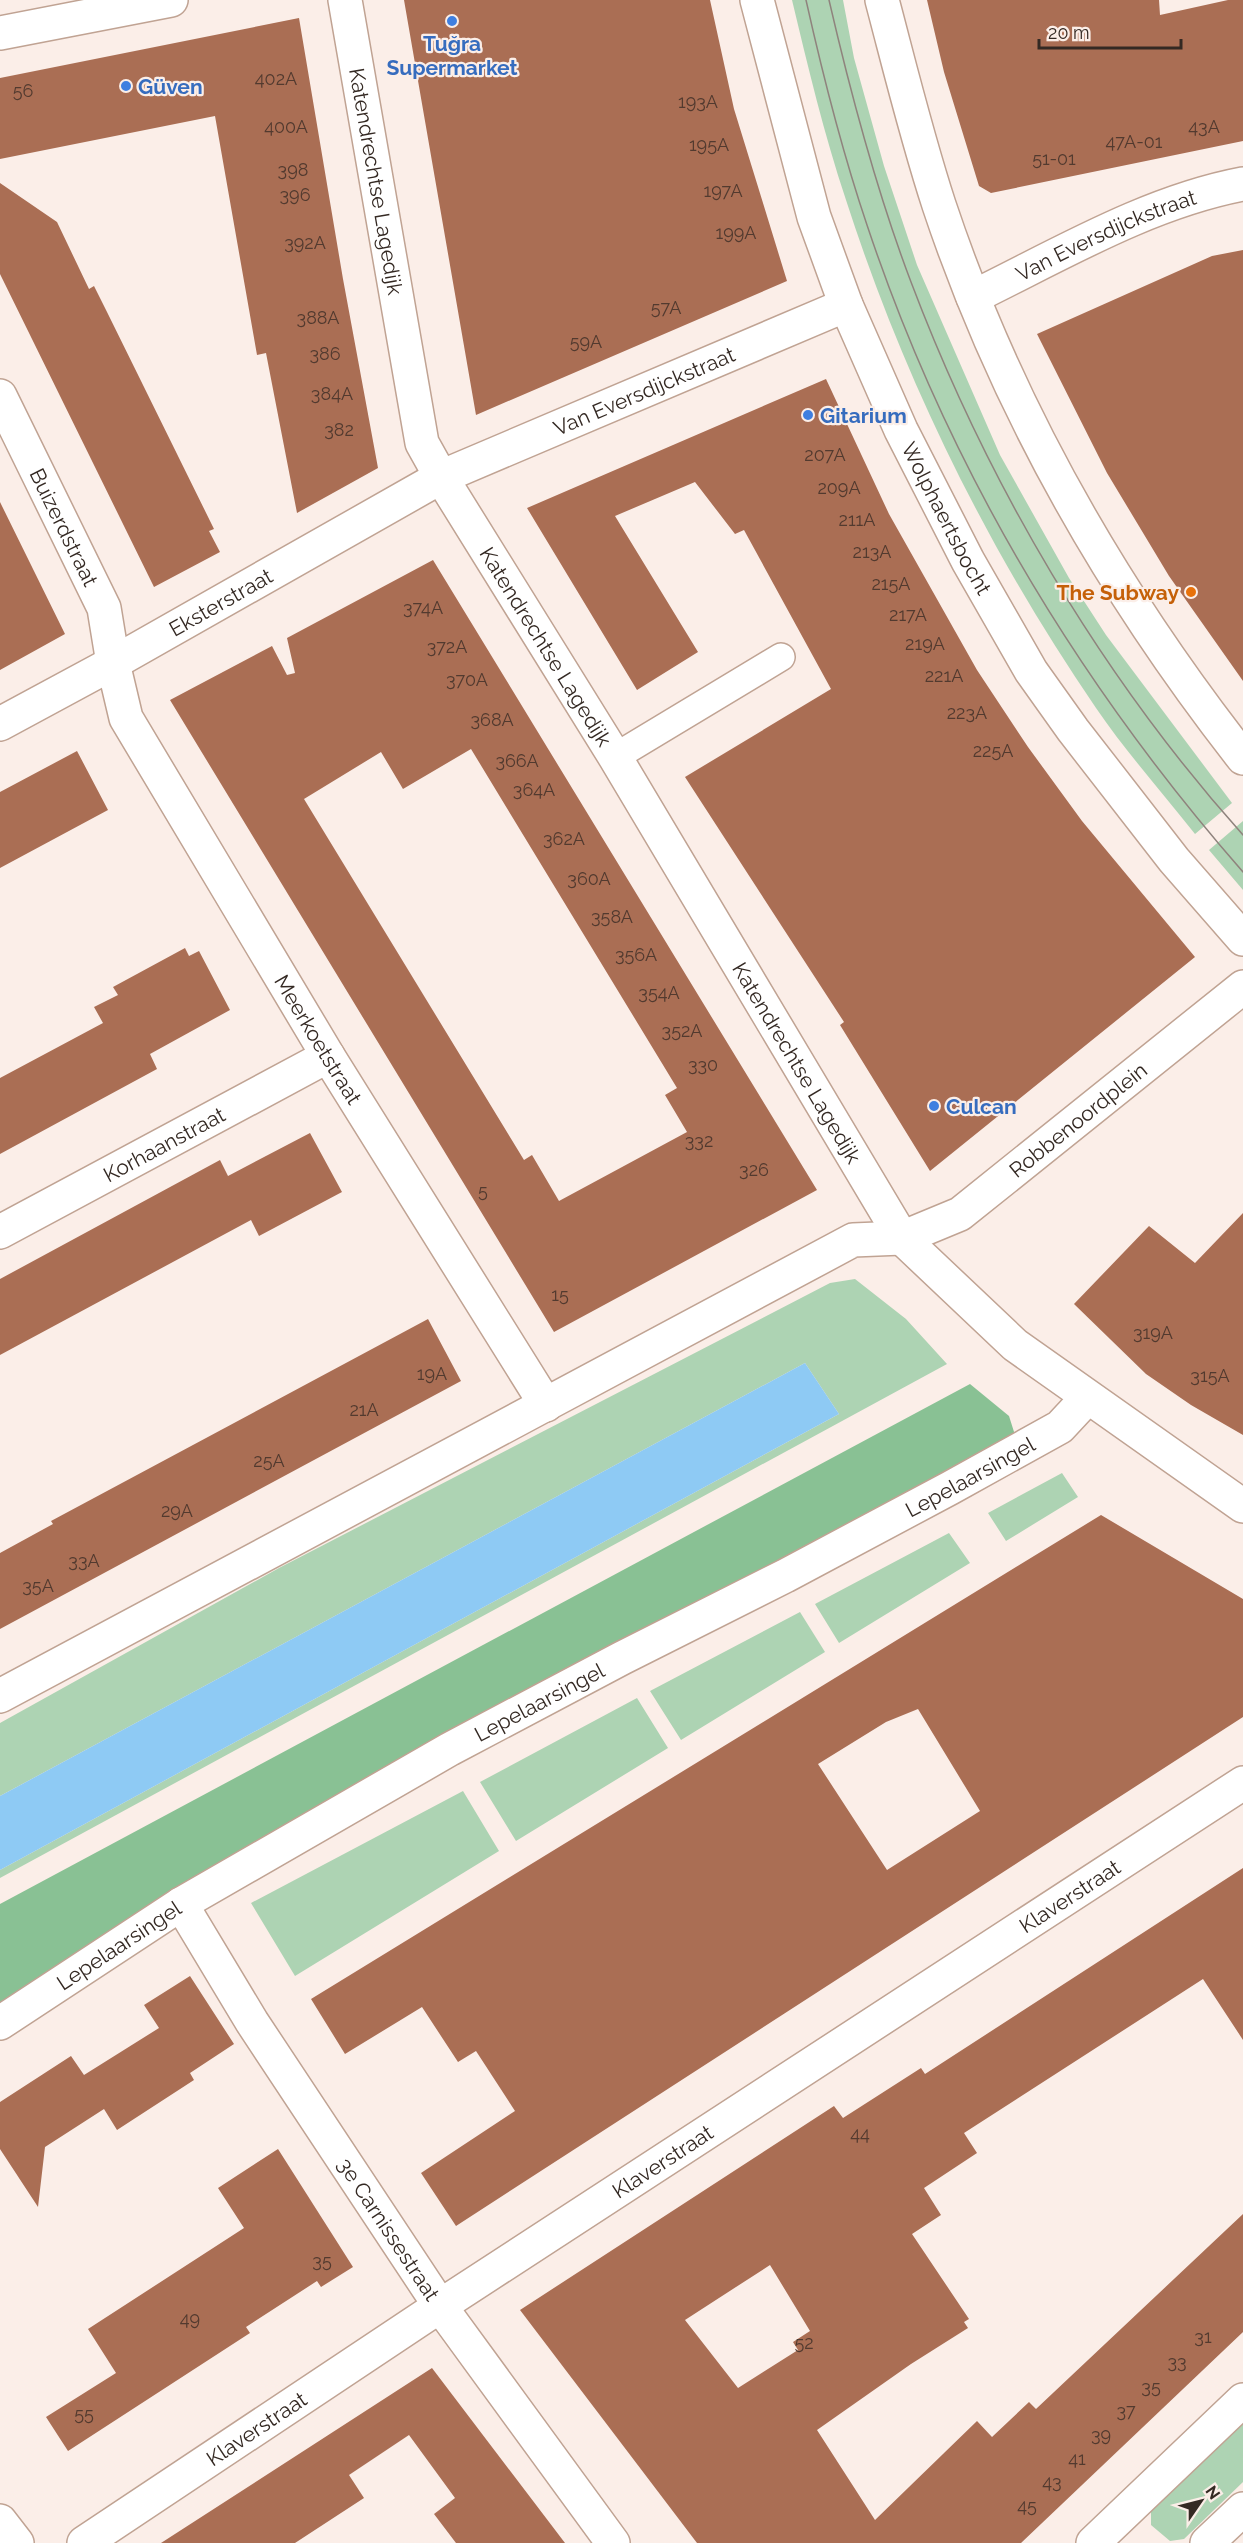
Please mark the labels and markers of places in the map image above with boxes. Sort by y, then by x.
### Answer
marker: Tuğra Supermarket [445,14,459,28]
place label: Tuğra Supermarket [386,31,518,80]
place label: Güven [138,74,203,99]
marker: Güven [119,79,133,93]
place label: Gitarium [820,403,907,428]
marker: Gitarium [801,408,815,422]
place label: The Subway [1056,580,1179,605]
marker: The Subway [1184,585,1198,599]
place label: Culcan [946,1094,1017,1119]
marker: Culcan [927,1099,941,1113]

